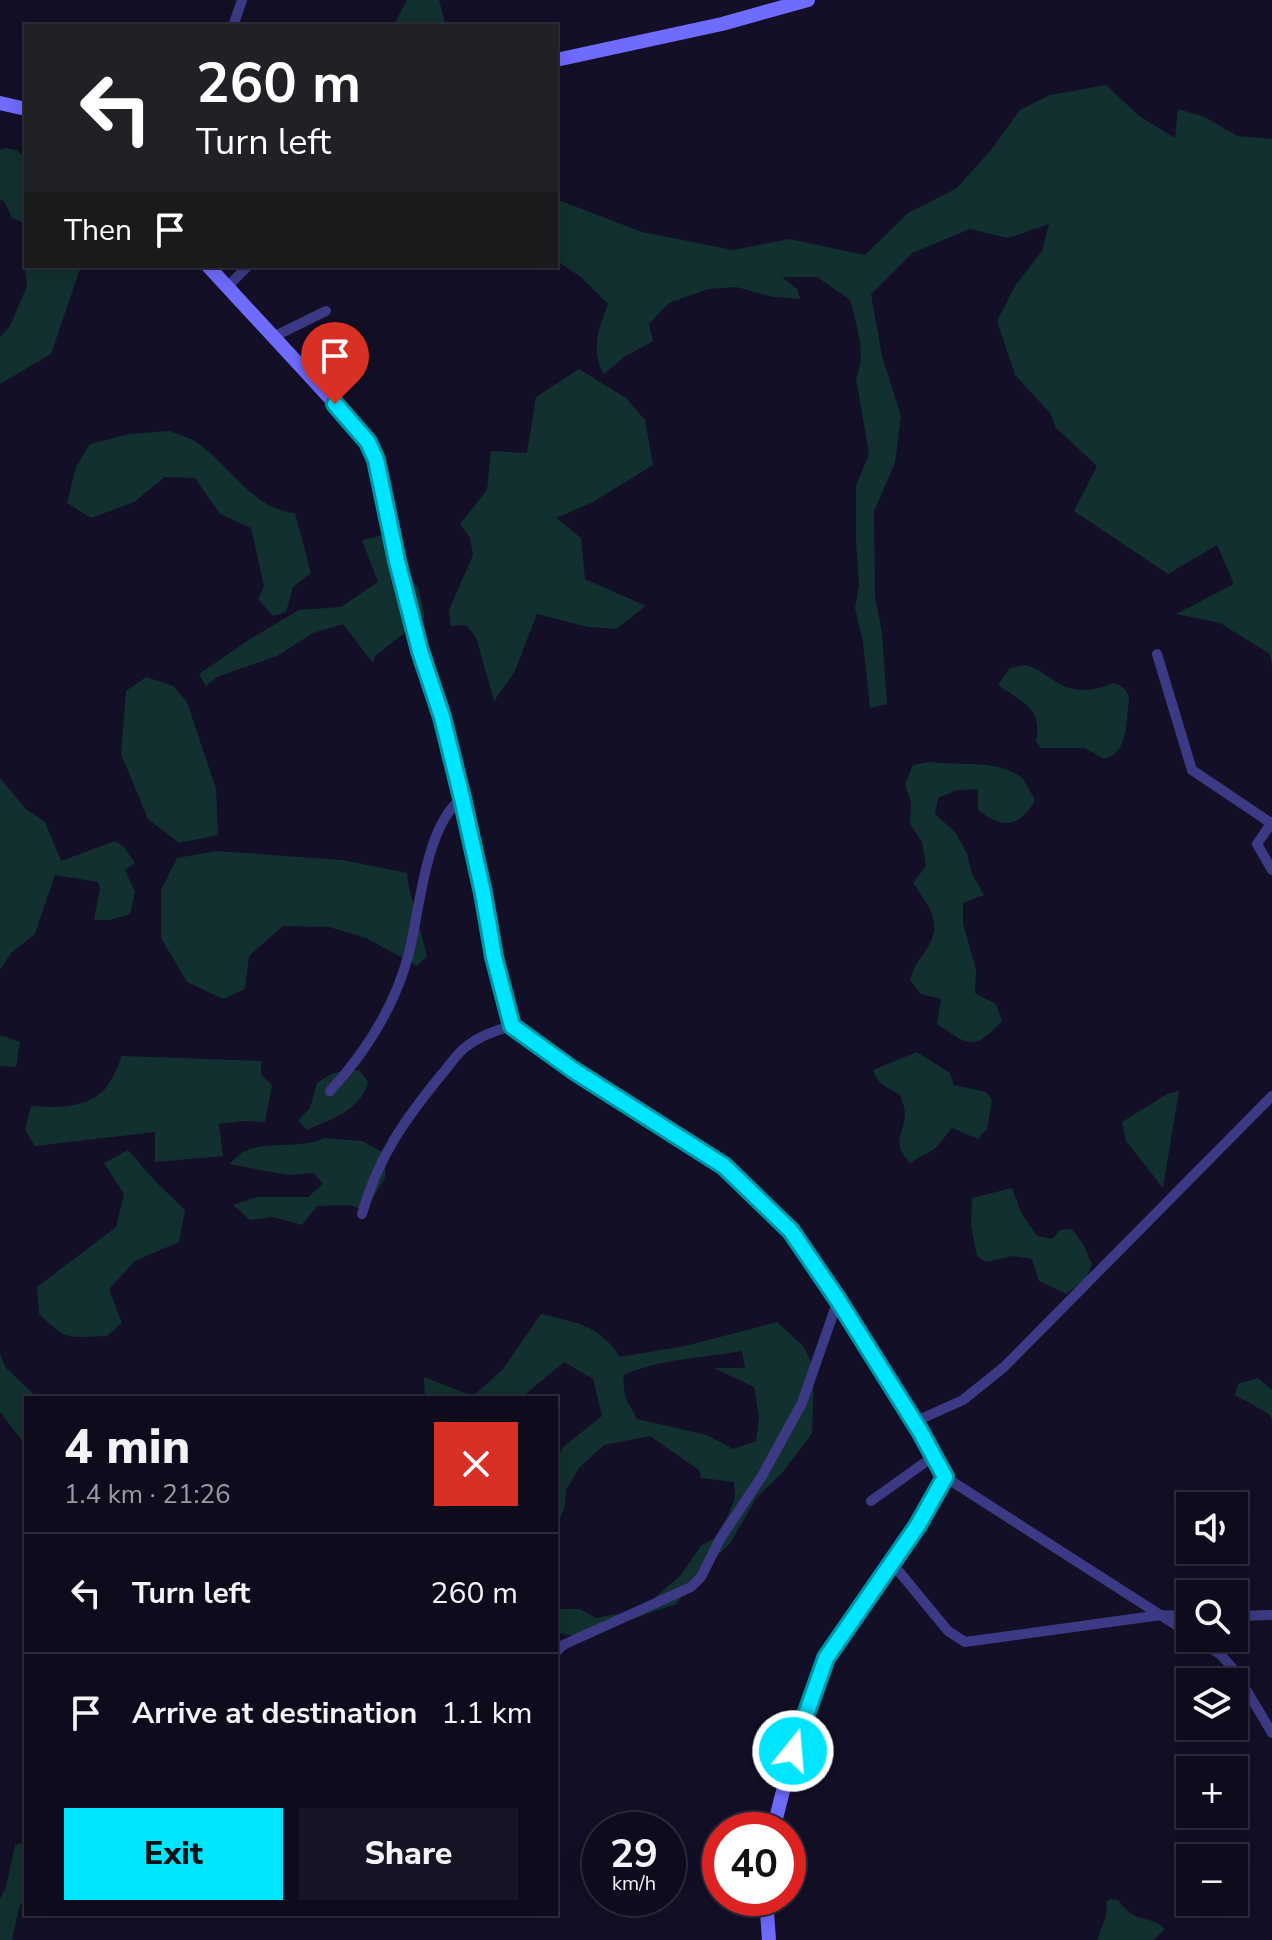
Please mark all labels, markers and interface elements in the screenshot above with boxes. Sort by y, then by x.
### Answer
text: 260 m [196,45,361,122]
icon: left [64,56,168,160]
text: Turn left [196,118,331,167]
icon: arrive [148,208,192,252]
text: Then [64,210,132,251]
pin [301,322,369,404]
icon: arrive [313,334,357,378]
text: 4 min [64,1414,190,1480]
button: close [434,1422,518,1506]
text: 1.4 km · 21:26 [64,1477,231,1512]
map controls [1176,1492,1248,1916]
button: sound [1176,1492,1248,1564]
icon: left [64,1571,108,1615]
text: Turn left [132,1573,250,1614]
text: 260 m [431,1573,518,1614]
button: search [1176,1580,1248,1652]
button: layers [1176,1668,1248,1740]
icon: arrive [64,1691,108,1735]
text: Arrive at destination [132,1693,417,1734]
text: 1.1 km [441,1693,533,1734]
position arrow [751,1709,835,1793]
button: + [1176,1756,1248,1828]
button: Exit [64,1808,283,1900]
button: Share [299,1808,518,1900]
speed limit sign: 40 [702,1812,806,1916]
text: 29 [610,1827,658,1881]
button: − [1176,1844,1248,1916]
text: km/h [612,1870,656,1897]

